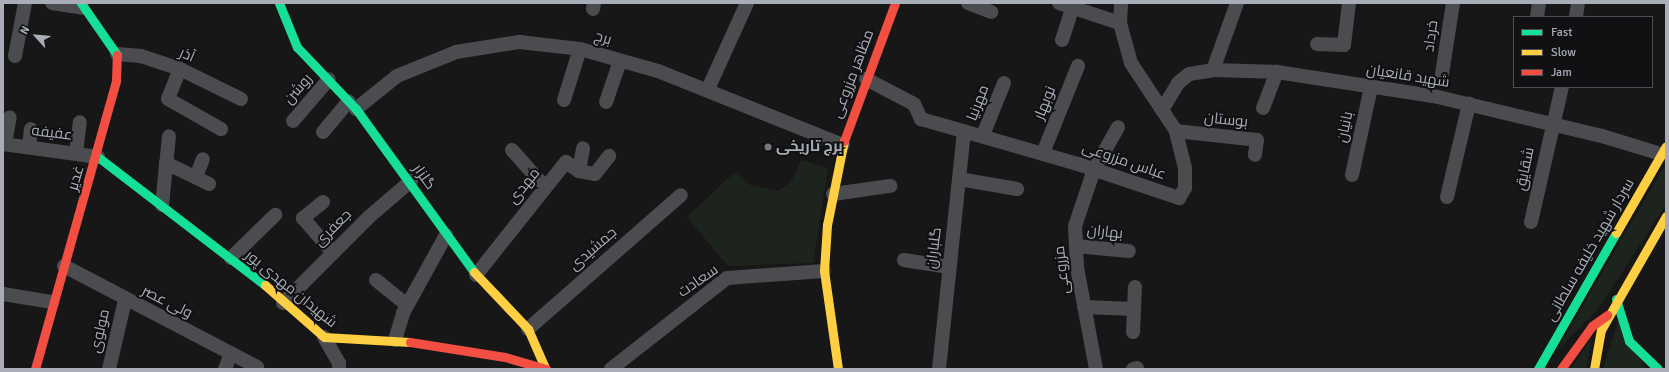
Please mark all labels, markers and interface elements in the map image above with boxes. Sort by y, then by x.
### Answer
north arrow [16,16,56,56]
legend [1513,16,1653,88]
street label: خرداد [1420,19,1442,53]
text: N [17,24,32,37]
text: Fast [1551,25,1572,40]
street label: برج [592,27,614,49]
street label: مظاهر مزروعی [828,27,878,121]
street label: آذر [176,44,198,66]
text: Slow [1551,45,1576,60]
street label: شهید قانعیان [1365,61,1451,91]
text: Jam [1551,65,1572,80]
street label: روشن [280,70,316,108]
street label: مهرنیا [963,83,993,123]
street label: نوبهار [1030,83,1060,123]
street label: بوستان [1203,109,1249,131]
street label: بانیان [1333,110,1357,144]
street label: عفیفه [30,122,74,144]
place label: برج تاریخی [776,138,843,156]
street label: عباس مزروعی [1080,138,1168,184]
marker: برج تاریخی [763,142,773,152]
street label: شقایق [1512,146,1538,192]
street label: گلزار [409,161,439,193]
street label: غدیر [64,163,88,193]
street label: مهدی [504,164,544,208]
street label: سردار شهید خلیفه سلطانی [1542,175,1638,325]
street label: جعفری [311,206,355,250]
street label: بهاران [1086,221,1124,243]
street label: جمشیدی [566,223,620,275]
street label: گلباران [923,226,945,270]
street label: مزروعی [1051,245,1073,295]
street label: شهیدان مهدی پور [241,246,341,332]
street label: سعادت [674,261,722,301]
street label: ولی عصر [139,282,195,322]
street label: مولوی [86,307,114,355]

